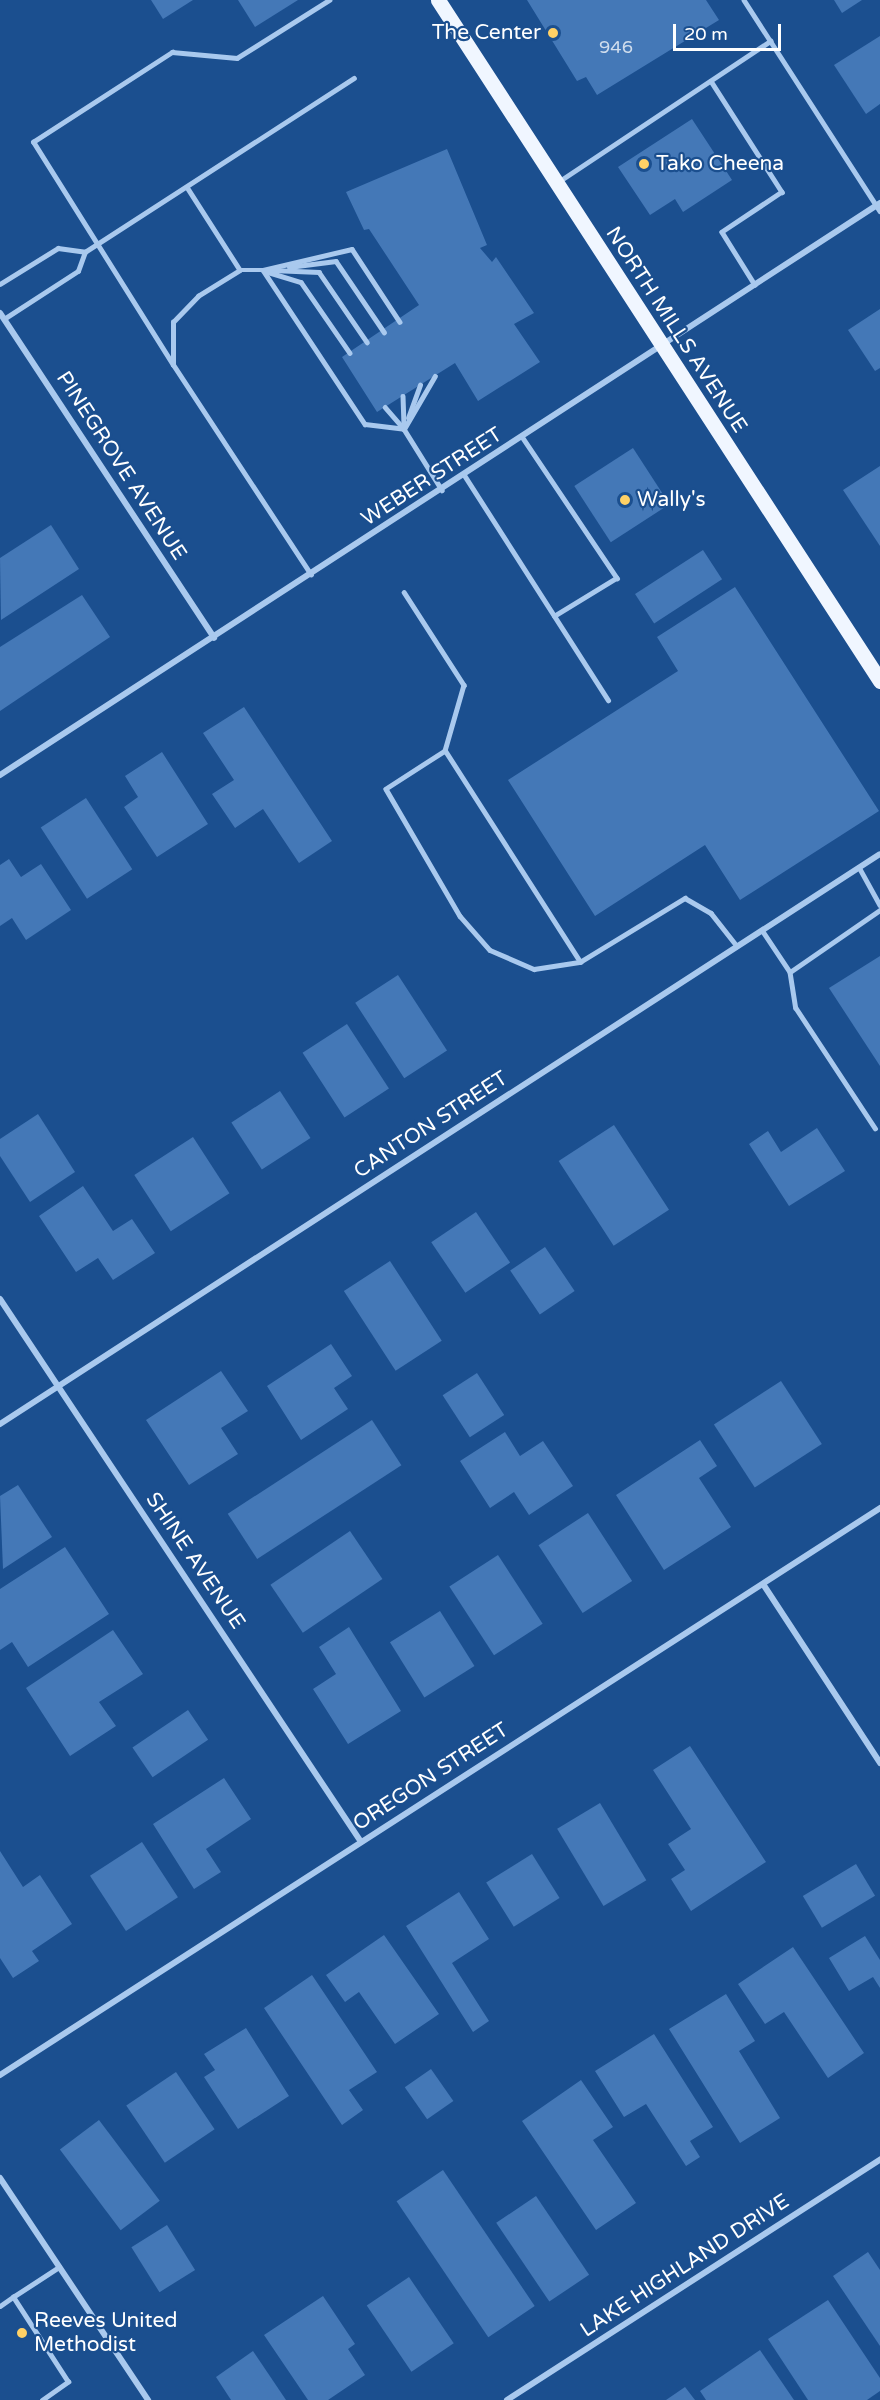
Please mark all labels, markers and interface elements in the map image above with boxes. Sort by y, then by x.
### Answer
scale bar [676,12,784,50]
place label: The Center [432,20,541,46]
text: 20 m [684,23,728,45]
marker: The Center [546,26,560,40]
house number: 946 [599,36,633,58]
place label: Tako Cheena [656,151,784,177]
marker: Tako Cheena [637,157,651,171]
street label: NORTH MILLS AVENUE [600,222,752,438]
street label: PINEGROVE AVENUE [50,367,192,565]
street label: WEBER STREET [357,422,507,532]
place label: Wally's [637,487,706,513]
marker: Wally's [618,493,632,507]
street label: CANTON STREET [349,1066,513,1184]
street label: SHINE AVENUE [140,1488,250,1634]
street label: OREGON STREET [349,1717,513,1837]
street label: LAKE HIGHLAND DRIVE [576,2189,794,2343]
place label: Reeves United Methodist [34,2308,178,2358]
marker: Reeves United Methodist [15,2326,29,2340]

